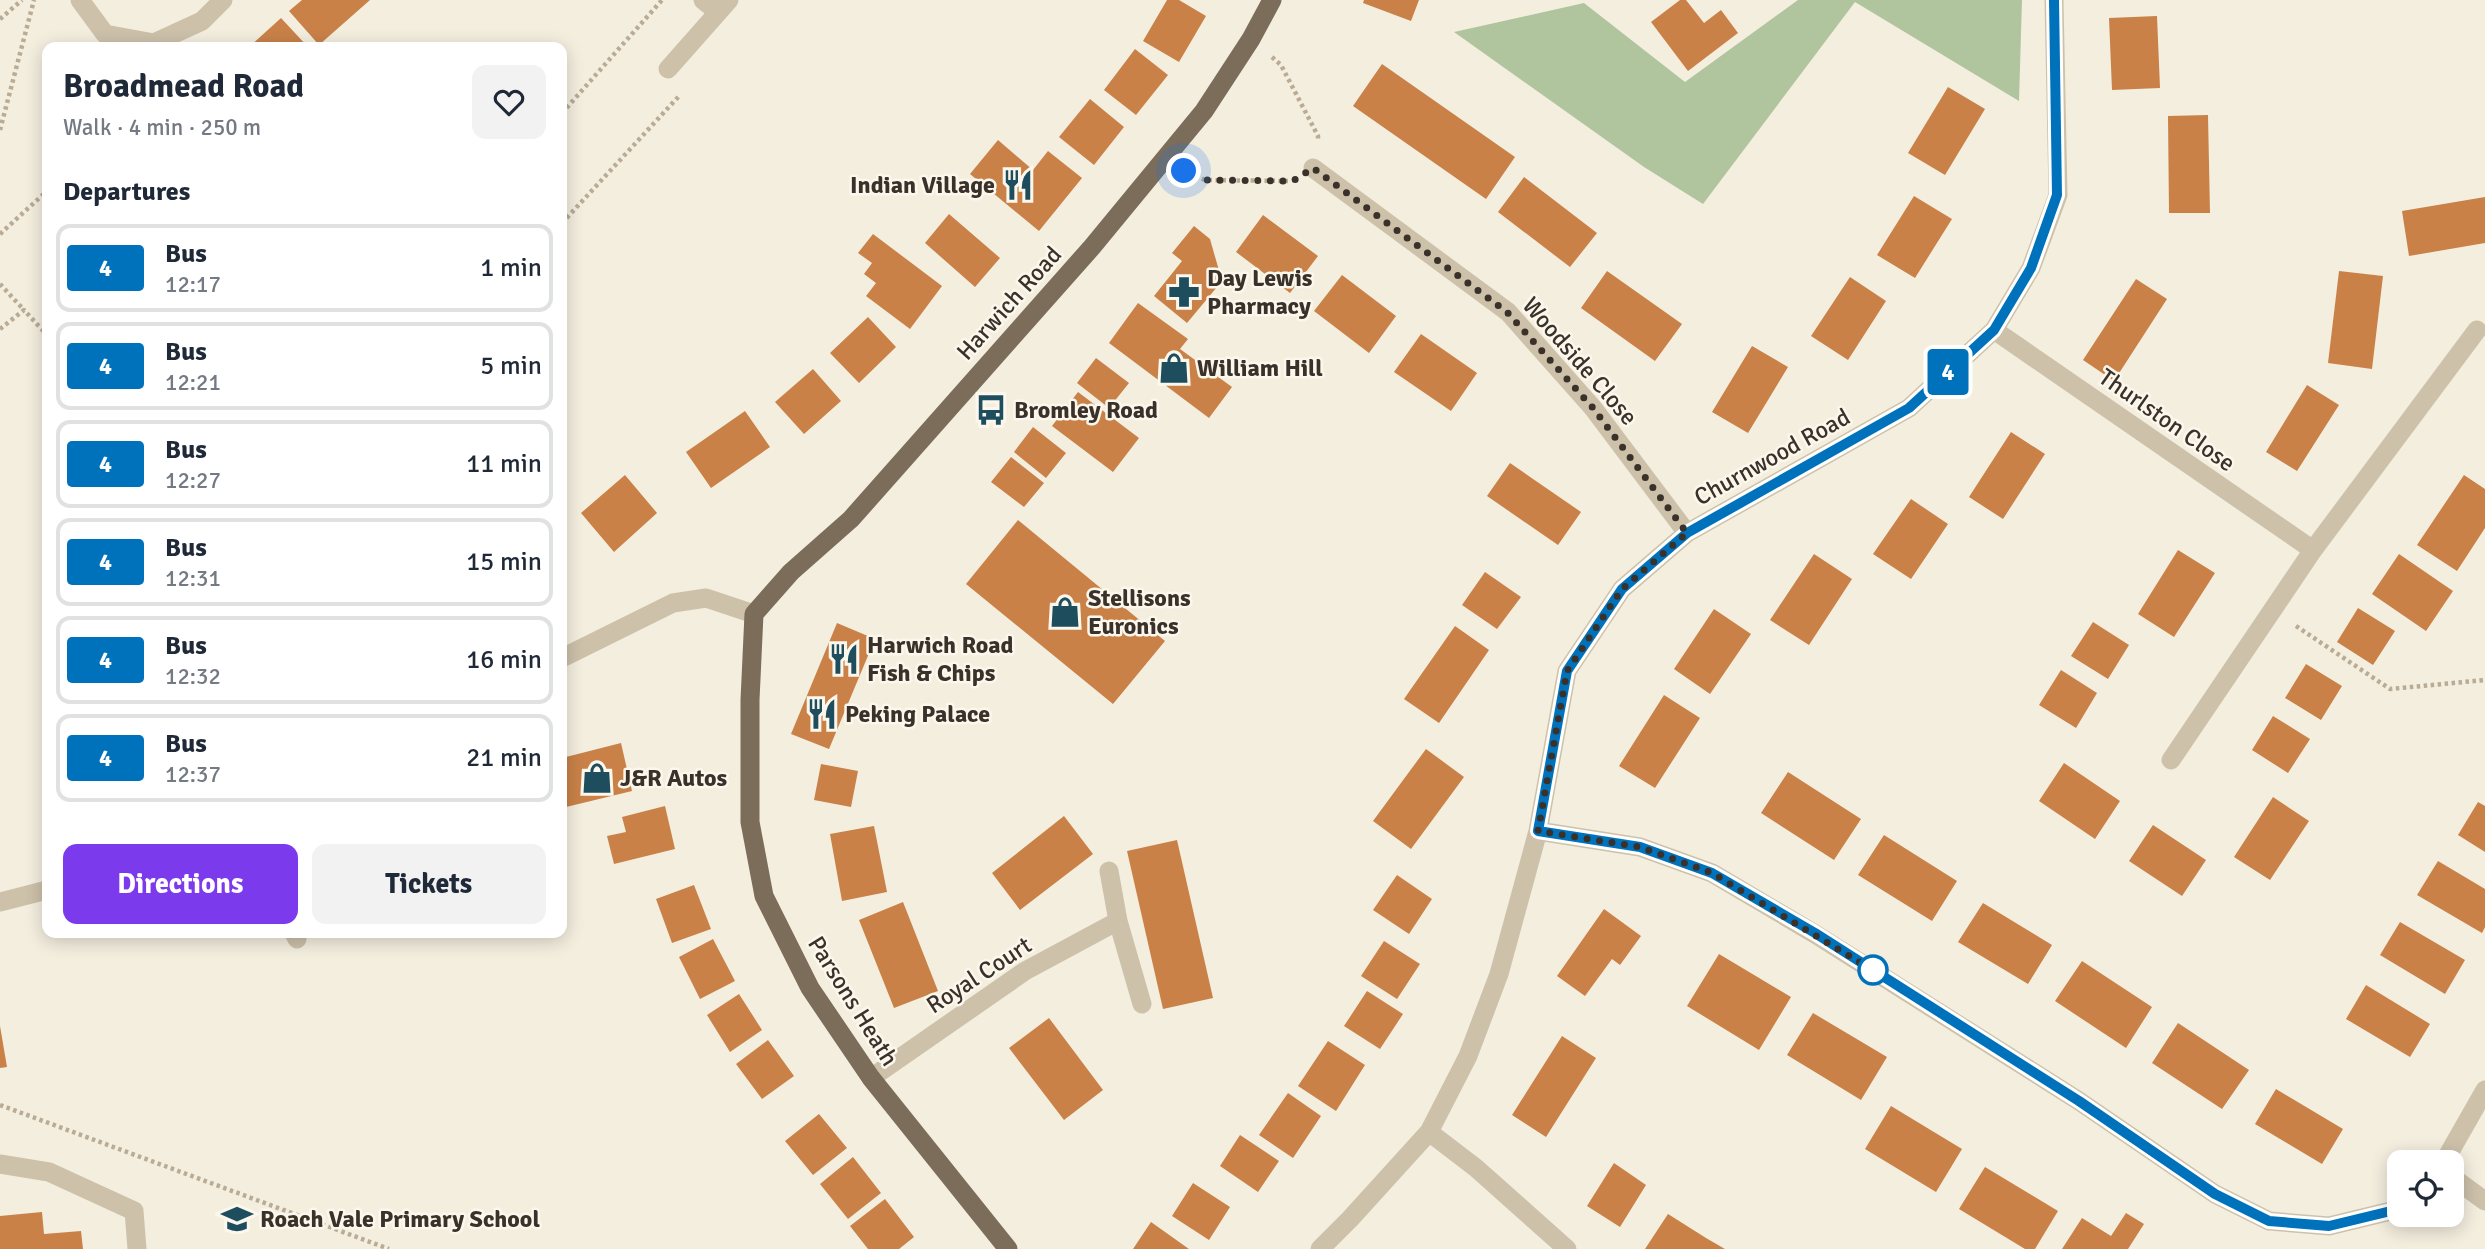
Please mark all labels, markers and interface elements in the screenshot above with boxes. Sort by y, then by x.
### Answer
button: heart [472,65,546,139]
text: Broadmead Road [63,66,304,107]
text: Walk · 4 min · 250 m [63,113,261,142]
your location [1166,153,1201,188]
restaurant icon: Indian Village [1001,168,1035,202]
place label: Indian Village [850,170,995,200]
text: Departures [63,176,190,208]
text: Bus [165,238,207,270]
street label: Harwich Road [950,240,1068,366]
text: 1 min [480,252,542,284]
text: 4 [99,253,112,283]
place label: Day Lewis Pharmacy [1207,263,1313,321]
text: 12:17 [165,270,221,299]
pharmacy icon: Day Lewis Pharmacy [1167,275,1201,309]
street label: Woodside Close [1516,291,1644,431]
text: Bus [165,336,207,368]
line badge: 4 [1925,349,1971,395]
text: 5 min [480,350,542,382]
text: 4 [99,351,112,381]
shop icon: William Hill [1157,351,1191,385]
place label: William Hill [1197,353,1323,383]
text: 4 [1942,357,1954,387]
street label: Thurlston Close [2093,362,2241,478]
text: 12:21 [165,368,221,397]
bus stop icon: Bromley Road [974,393,1008,427]
place label: Bromley Road [1014,395,1158,425]
street label: Churnwood Road [1689,402,1855,512]
text: Bus [165,434,207,466]
text: 11 min [466,448,542,480]
text: 4 [99,449,112,479]
text: 12:27 [165,466,221,495]
text: Bus [165,532,207,564]
text: 15 min [466,546,542,578]
text: 4 [99,547,112,577]
text: 12:31 [165,564,221,593]
place label: Stellisons Euronics [1088,583,1191,641]
shop icon: Stellisons Euronics [1048,595,1082,629]
text: Bus [165,630,207,662]
place label: Harwich Road Fish & Chips [867,630,1014,688]
restaurant icon: Harwich Road Fish & Chips [827,642,861,676]
text: 16 min [466,644,542,676]
text: 4 [99,645,112,675]
text: 12:32 [165,662,221,691]
restaurant icon: Peking Palace [805,697,839,731]
place label: Peking Palace [845,699,990,729]
text: Bus [165,728,207,760]
text: 21 min [466,742,542,774]
text: 4 [99,743,112,773]
text: 12:37 [165,760,221,789]
shop icon: J&R Autos [580,761,614,795]
place label: J&R Autos [620,763,728,793]
button: Directions [63,844,298,924]
button: Tickets [312,844,546,924]
street label: Parsons Heath [801,930,905,1072]
street label: Royal Court [921,930,1037,1020]
unlabelled marker [1858,955,1888,985]
map controls [2387,1150,2464,1227]
button: locate [2387,1150,2464,1227]
school or university icon: Roach Vale Primary School [220,1202,254,1236]
place label: Roach Vale Primary School [260,1204,540,1234]

